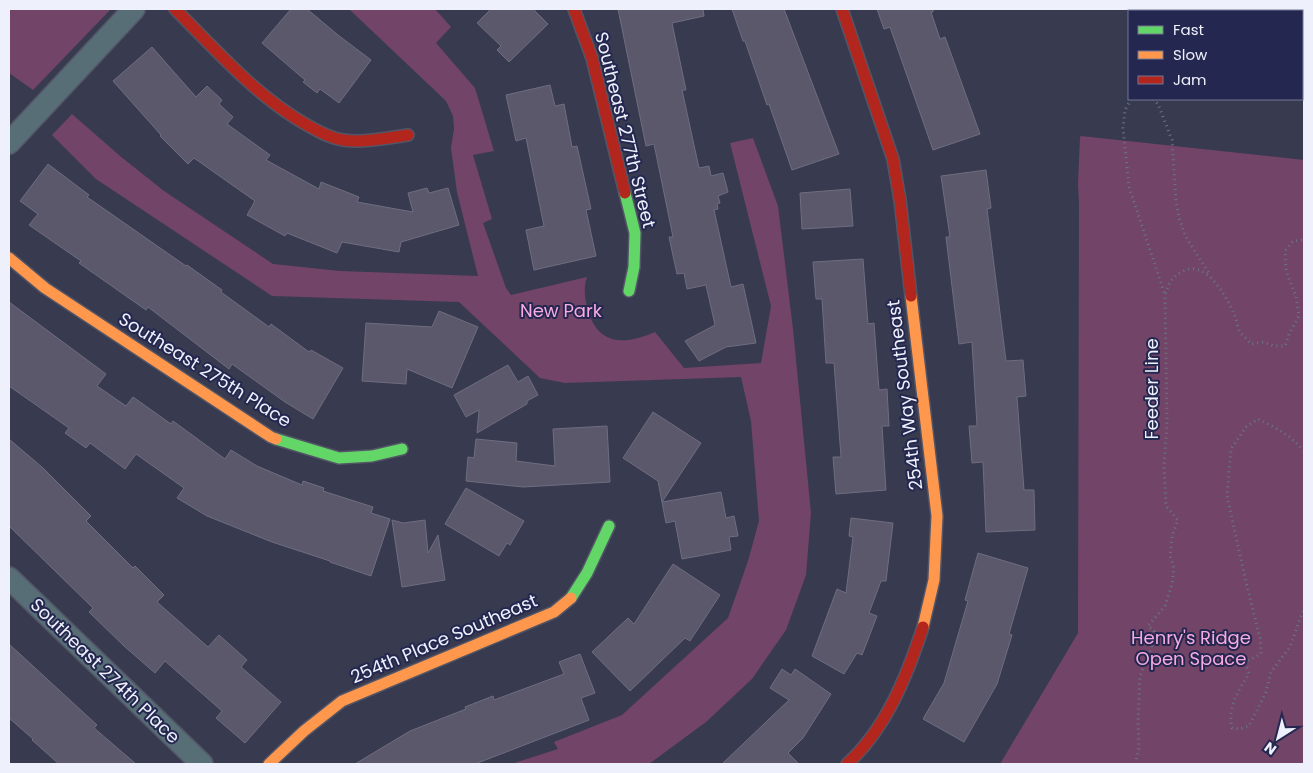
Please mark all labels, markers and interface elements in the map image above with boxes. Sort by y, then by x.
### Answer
legend [1128,10,1303,100]
text: Fast [1173,19,1204,40]
street label: Southeast 277th Street [589,29,662,231]
text: Slow [1173,44,1208,65]
text: Jam [1173,69,1207,90]
park label: New Park [520,298,603,323]
street label: 254th Way Southeast [880,299,929,492]
street label: Southeast 275th Place [114,306,296,433]
street label: Feeder Line [1139,338,1164,440]
street label: 254th Place Southeast [347,588,541,689]
street label: Southeast 274th Place [25,592,186,749]
park label: Henry's Ridge Open Space [1131,625,1251,671]
north arrow [1253,713,1303,763]
text: N [1260,737,1280,760]

